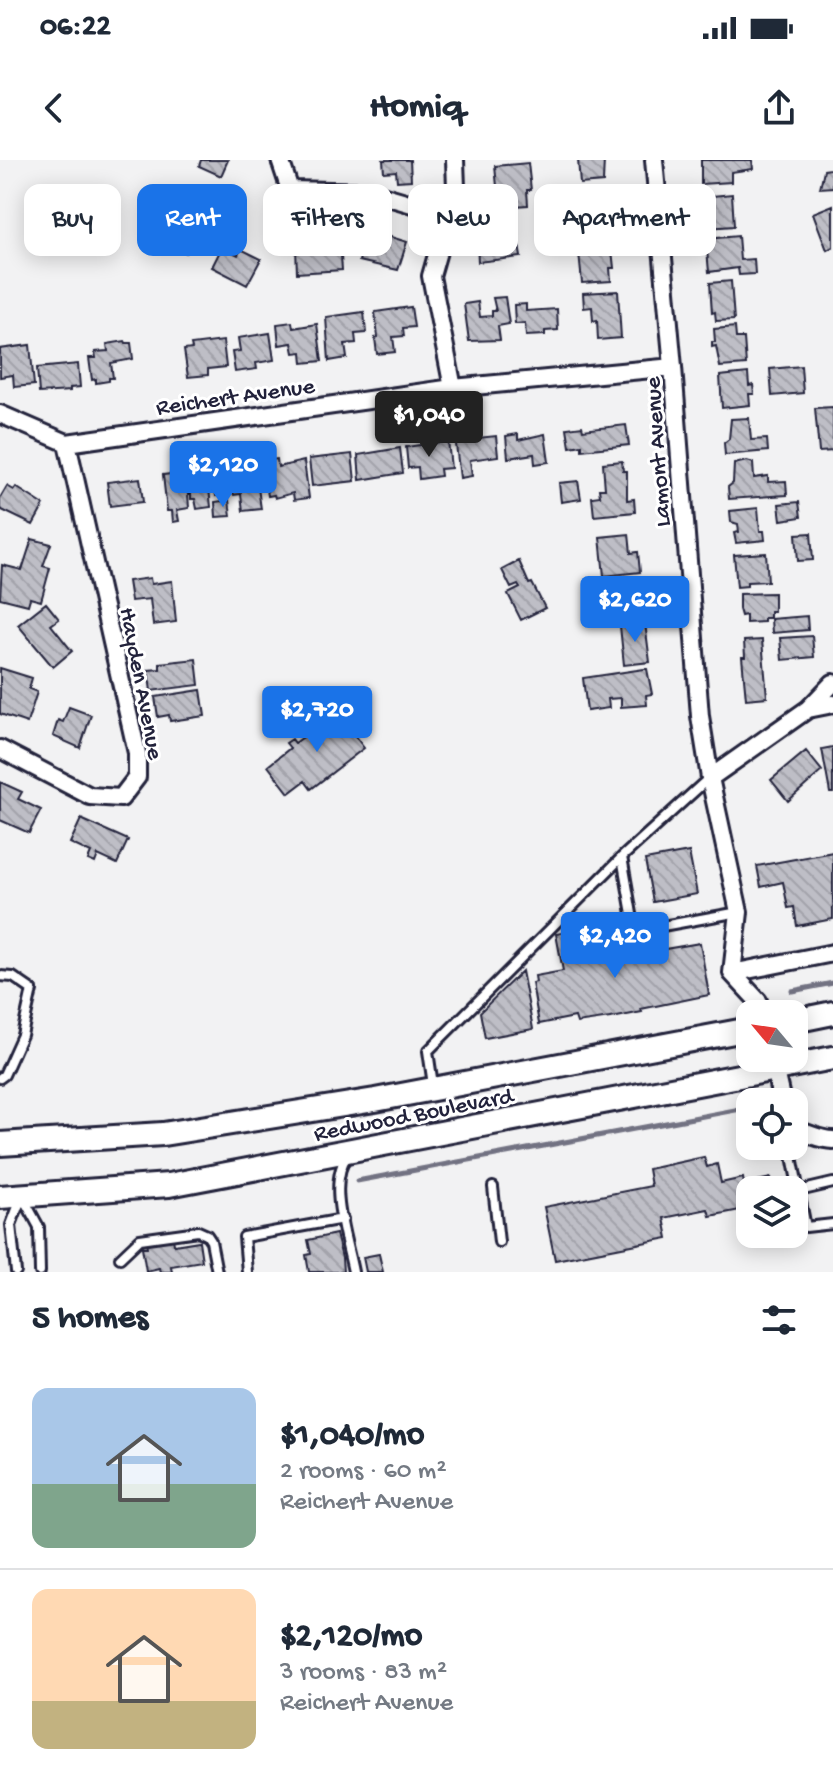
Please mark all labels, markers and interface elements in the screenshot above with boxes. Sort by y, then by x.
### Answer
text: 06:22 [40,11,111,46]
icon: back [32,86,76,130]
icon: share [757,86,801,130]
text: Homiq [369,87,464,130]
chip: Buy [24,184,121,256]
chip: Rent [137,184,247,256]
chip: Filters [263,184,392,256]
chip: New [408,184,518,256]
chip: Apartment [534,184,716,256]
street label: Reichert Avenue [154,373,317,424]
street label: Lamont Avenue [640,375,679,528]
pin: $1,040 [364,391,494,459]
text: $1,040 [393,401,465,432]
pin: $2,120 [158,441,288,509]
text: $2,120 [188,451,258,482]
pin: $2,620 [570,576,700,644]
text: $2,620 [598,586,672,617]
street label: Hayden Avenue [111,605,169,763]
pin: $2,720 [252,686,382,754]
text: $2,720 [280,696,354,727]
pin: $2,420 [550,912,680,980]
text: $2,420 [579,922,651,953]
north arrow [736,1000,808,1072]
map controls [736,1000,808,1248]
street label: Redwood Boulevard [312,1083,518,1150]
button: locate [736,1088,808,1160]
button: layers [736,1176,808,1248]
icon: filters [757,1298,801,1342]
text: 5 homes [32,1300,148,1340]
text: $1,040/mo [280,1417,424,1457]
icon: home [96,1420,192,1516]
text: 2 rooms · 60 m² [280,1457,446,1488]
text: Reichert Avenue [280,1488,453,1519]
text: $2,120/mo [280,1618,422,1658]
icon: home [96,1621,192,1717]
text: 3 rooms · 83 m² [280,1658,447,1689]
text: Reichert Avenue [280,1689,453,1720]

